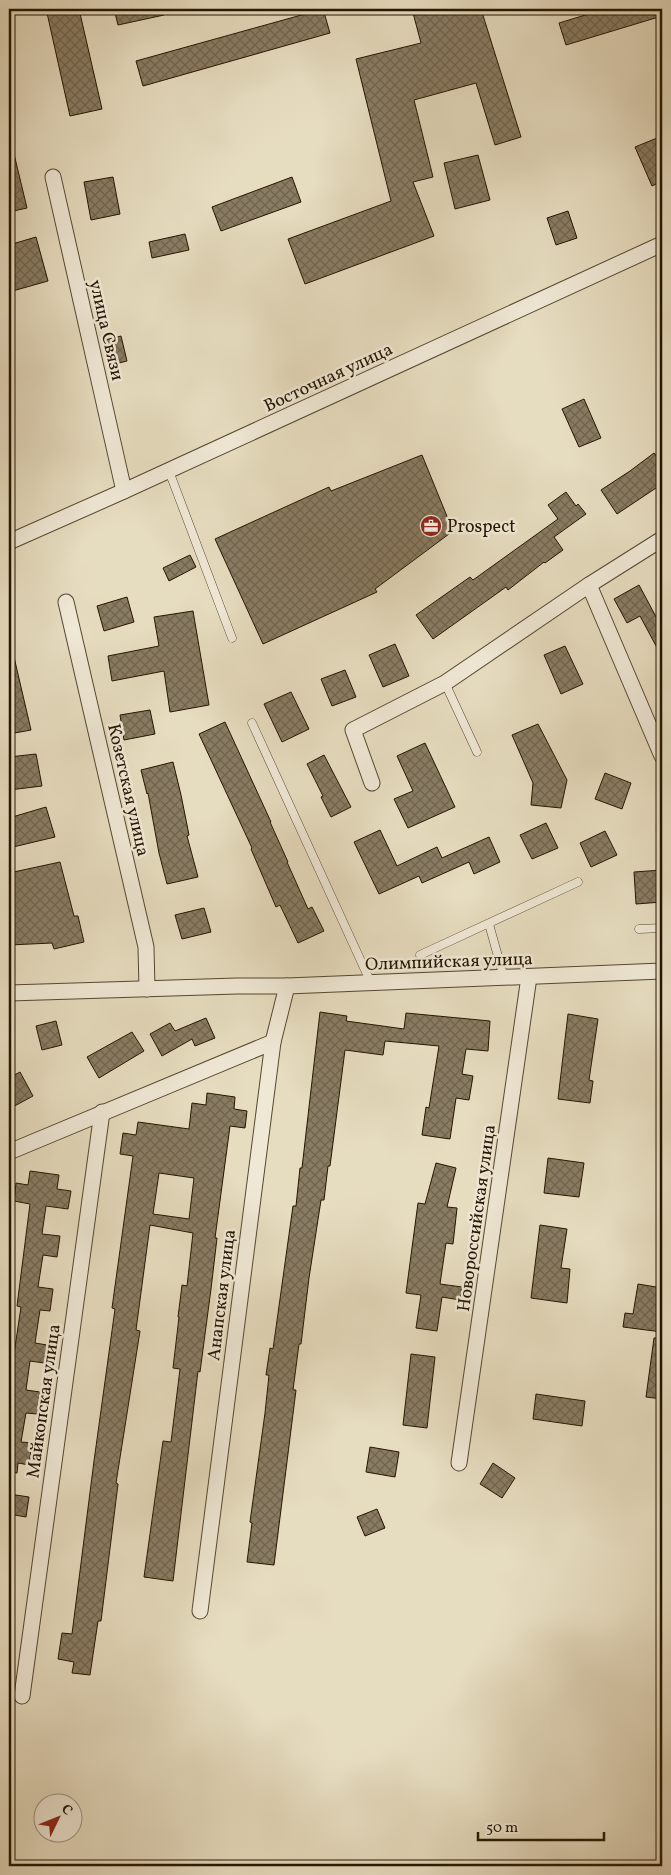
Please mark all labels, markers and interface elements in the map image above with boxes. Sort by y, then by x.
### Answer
street label: улица Связи [82,278,129,383]
street label: Восточная улица [260,338,397,419]
office icon: Prospect [419,514,443,538]
place label: Prospect [447,515,516,540]
street label: Козетская улица [100,722,155,859]
street label: Олимпийская улица [365,947,533,978]
street label: Новороссийская улица [452,1123,503,1313]
street label: Анапская улица [202,1228,243,1362]
street label: Майкопская улица [21,1323,68,1480]
north arrow [32,1792,82,1842]
text: С [56,1800,76,1820]
scale bar [478,1810,605,1842]
text: 50 m [486,1818,518,1839]

